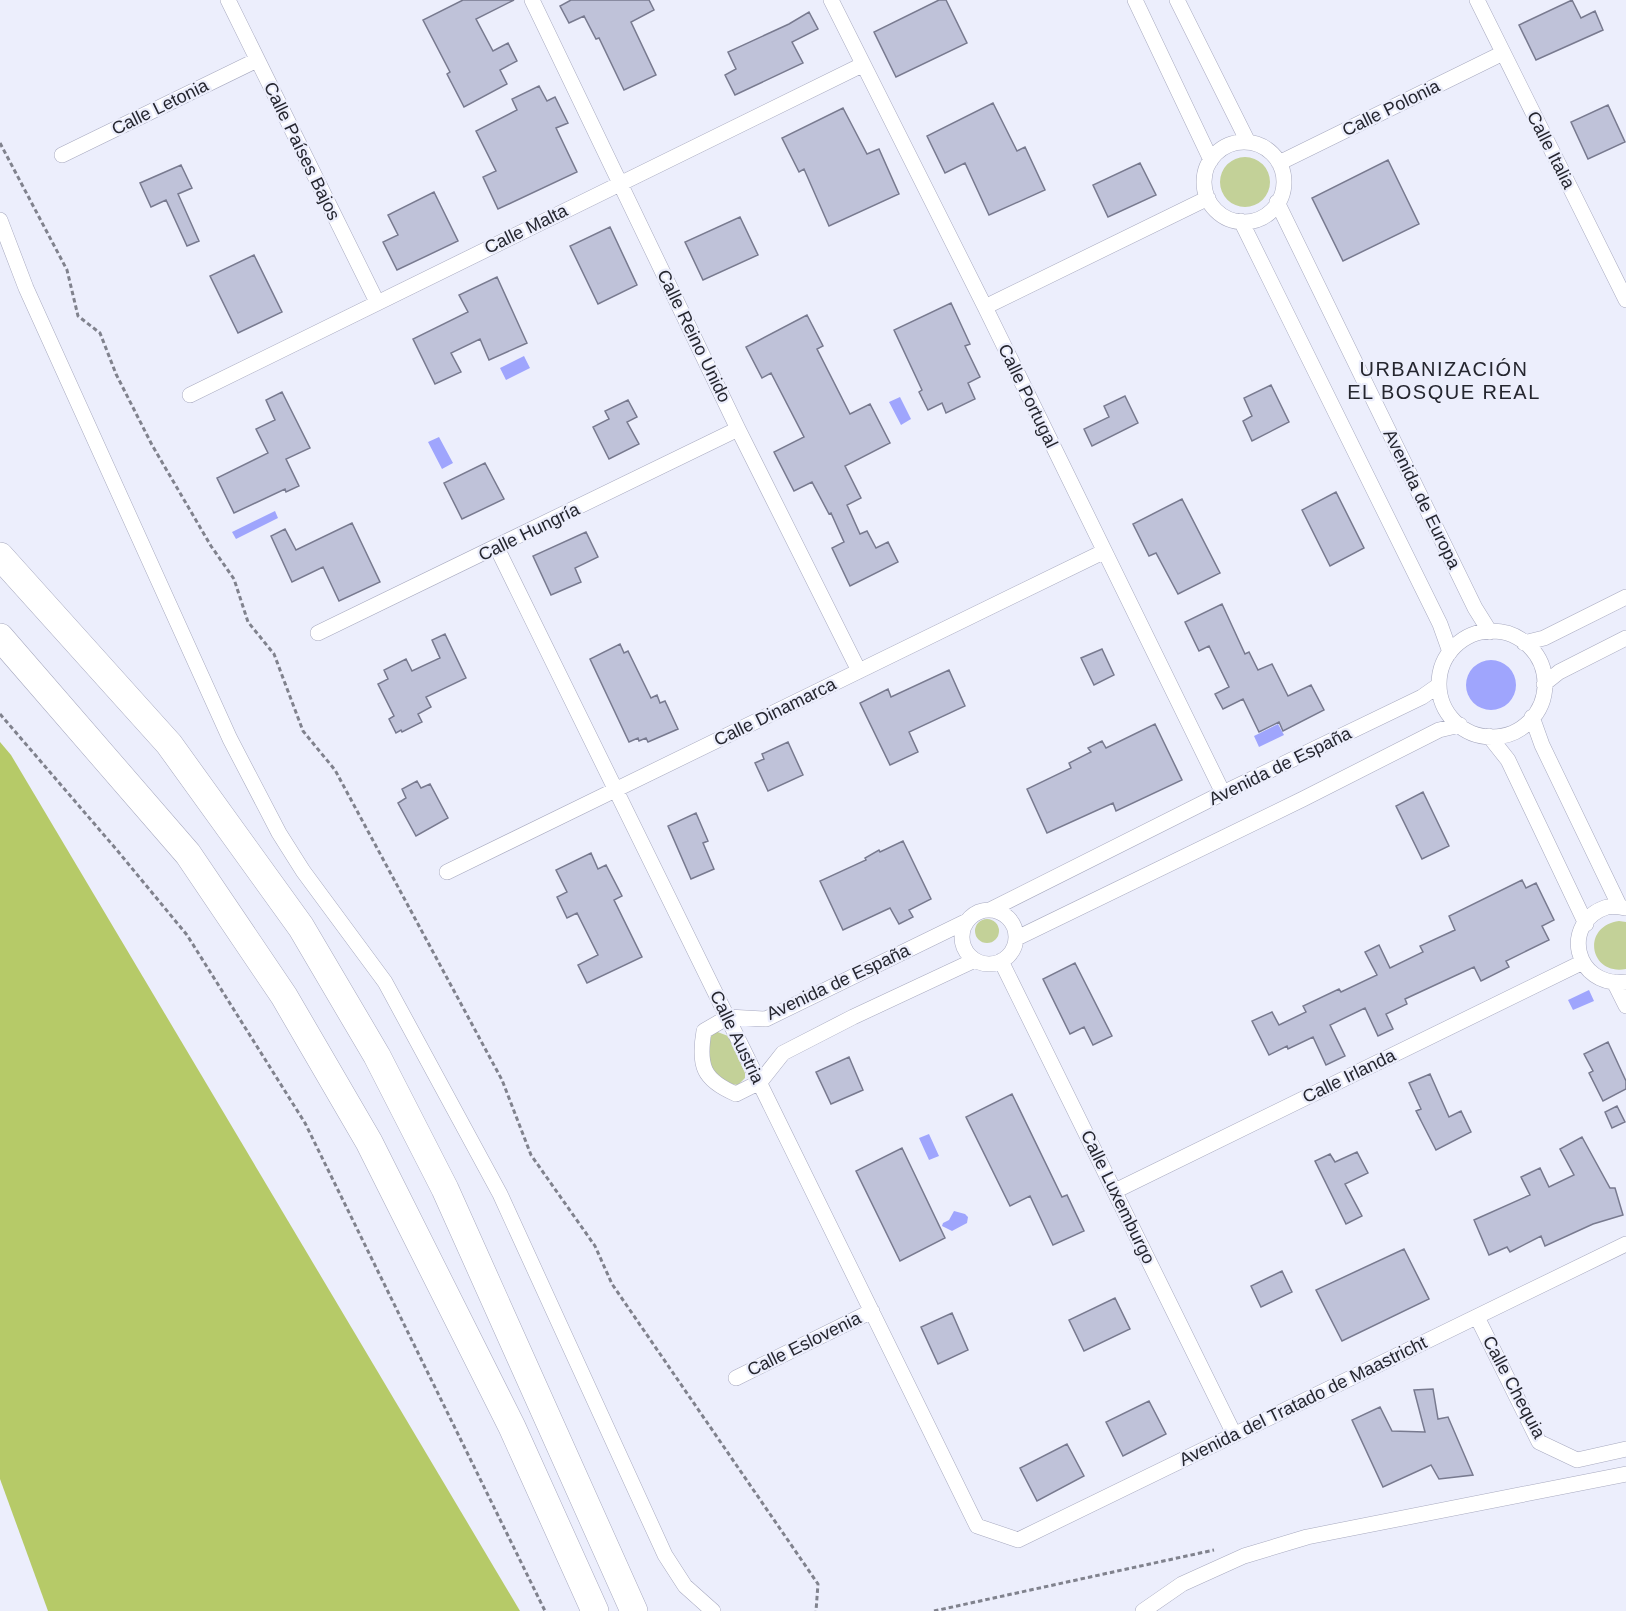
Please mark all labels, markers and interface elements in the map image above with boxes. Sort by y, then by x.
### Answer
street label: Calle Letonia [108,75,212,139]
street label: Calle Polonia [1339,75,1444,140]
street label: Calle Países Bajos [260,79,344,223]
street label: Calle Italia [1523,108,1579,193]
street label: Calle Malta [481,200,572,258]
street label: Calle Reino Unido [653,266,735,406]
street label: Calle Portugal [994,341,1062,451]
district label: URBANIZACIÓN EL BOSQUE REAL [1347,358,1541,403]
street label: Avenida de Europa [1380,426,1465,573]
street label: Calle Hungría [475,498,584,565]
street label: Calle Dinamarca [711,673,840,750]
street label: Avenida de España [1206,722,1355,809]
street label: Avenida de España [763,940,914,1024]
street label: Calle Austria [706,987,769,1088]
street label: Calle Irlanda [1299,1044,1400,1107]
street label: Calle Luxemburgo [1077,1127,1159,1267]
street label: Calle Eslovenia [744,1307,865,1380]
street label: Avenida del Tratado de Maastricht [1176,1332,1430,1470]
street label: Calle Chequia [1479,1332,1550,1442]

